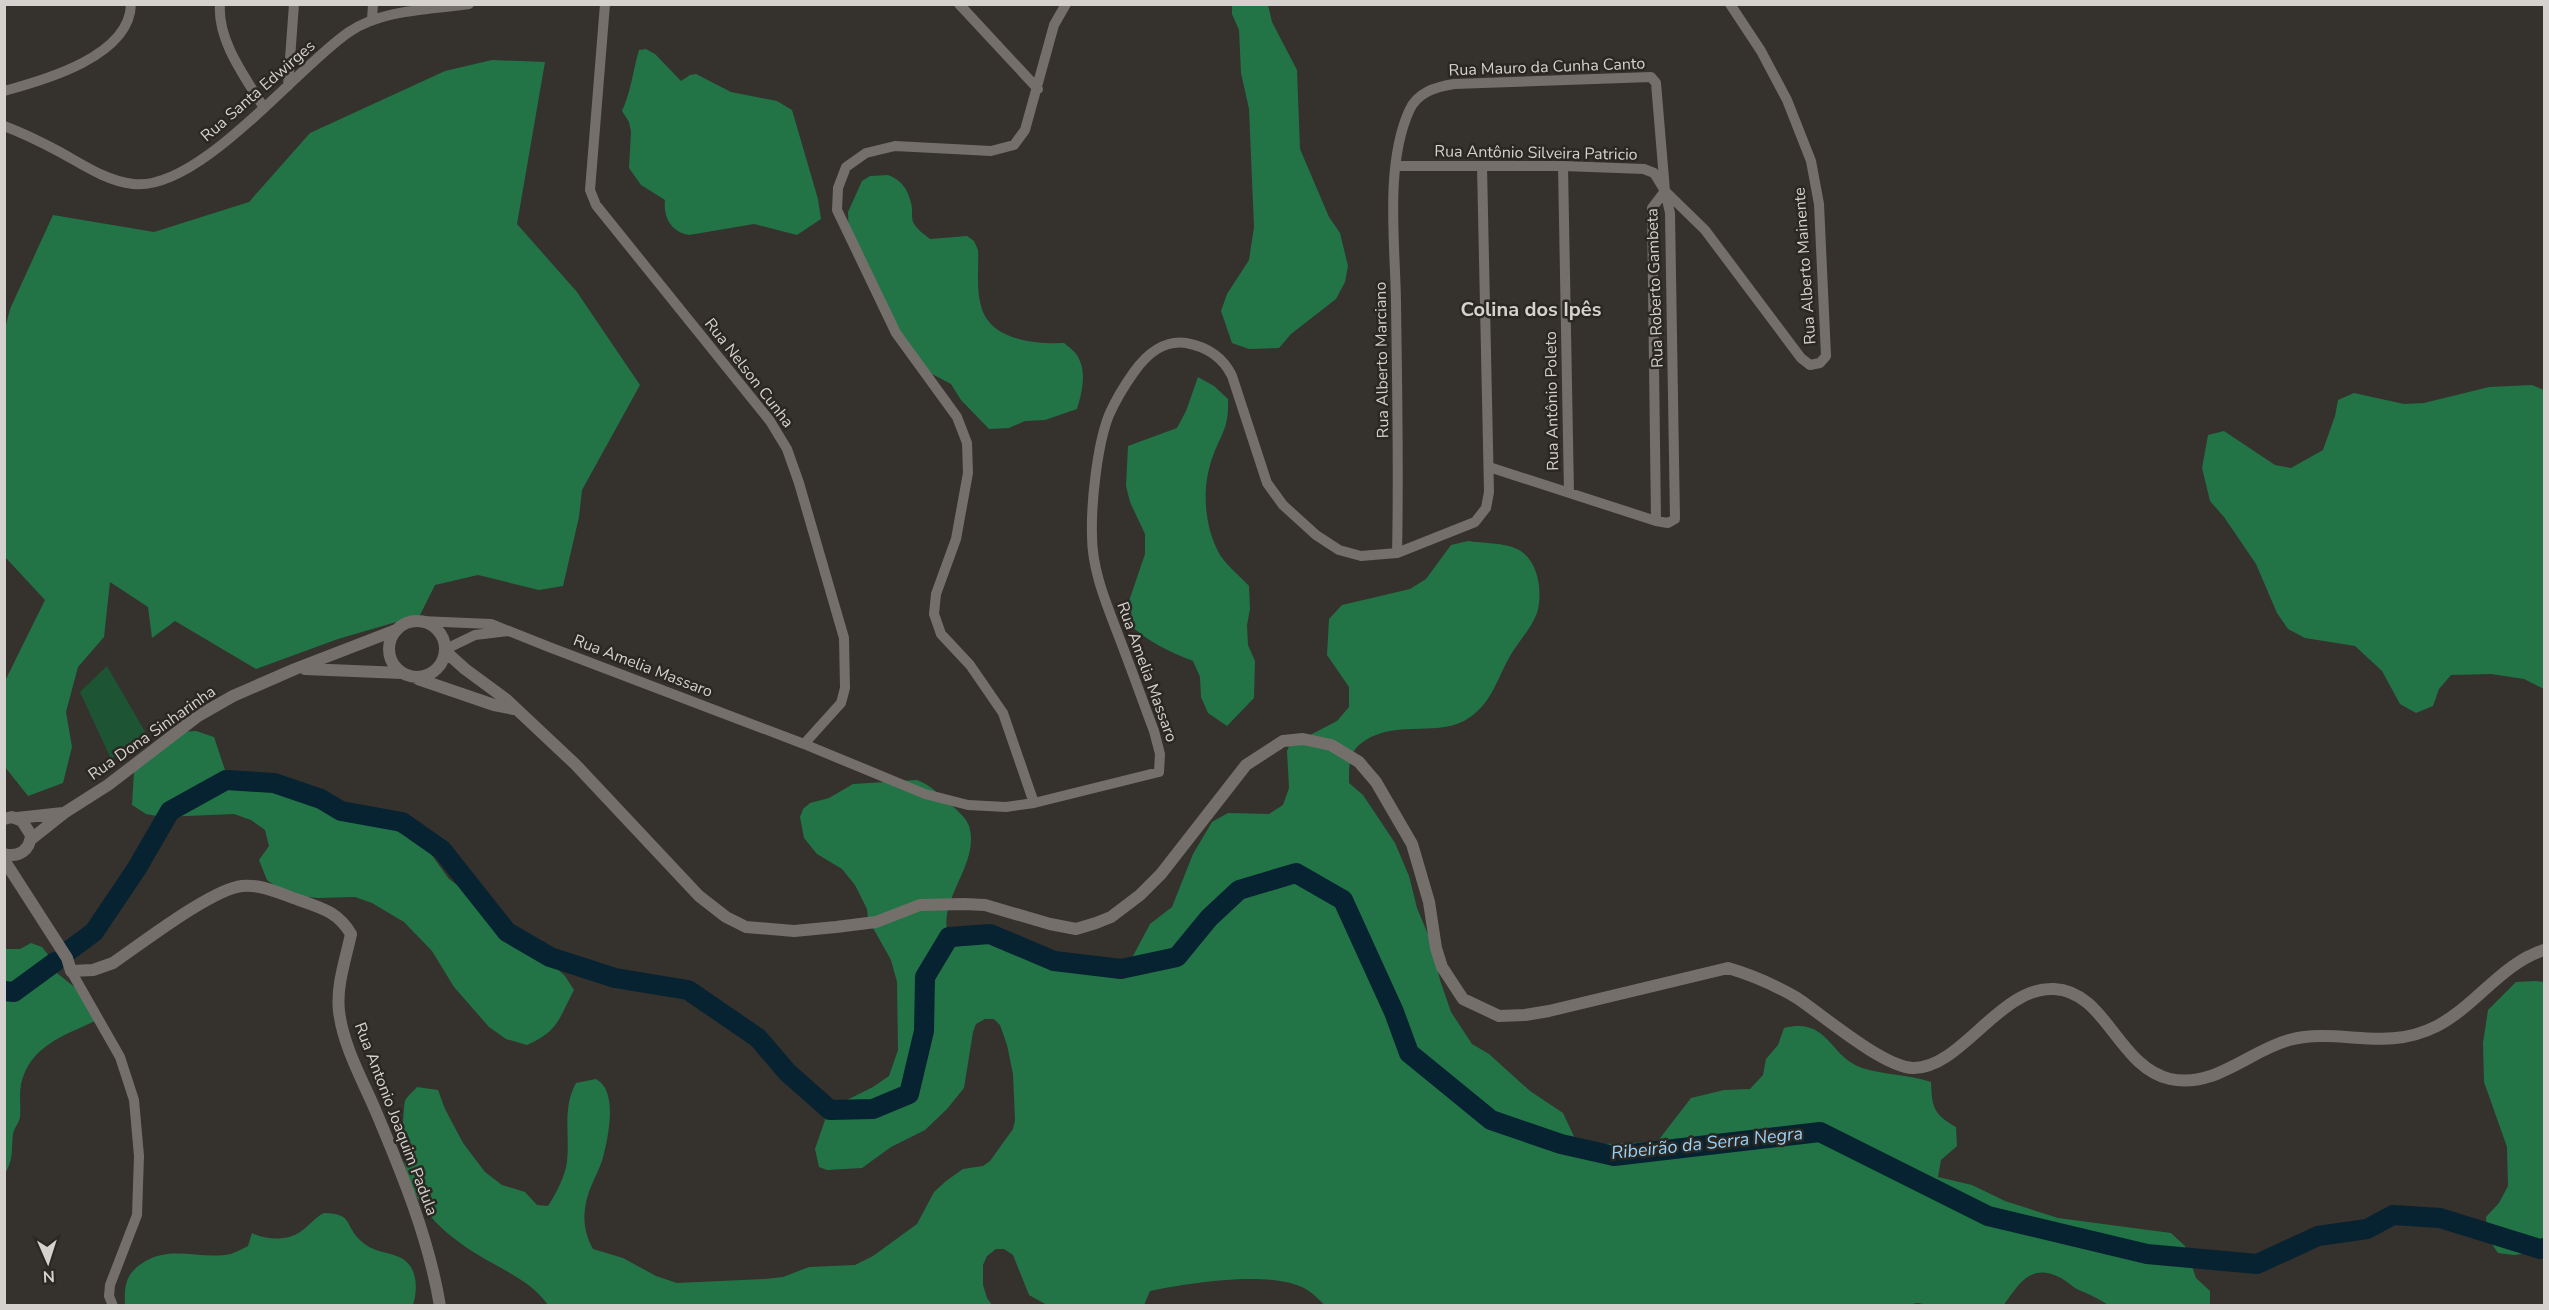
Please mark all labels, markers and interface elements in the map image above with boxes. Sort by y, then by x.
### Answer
street label: Rua Santa Edwirges [196,35,320,147]
street label: Rua Mauro da Cunha Canto [1448,53,1646,81]
street label: Rua Antônio Silveira Patricio [1434,140,1638,166]
street label: Rua Alberto Mainente [1789,187,1821,345]
street label: Rua Roberto Gambeta [1641,208,1669,368]
street label: Rua Alberto Marciano [1370,281,1394,438]
district label: Colina dos Ipês [1461,296,1602,323]
street label: Rua Nelson Cunha [699,314,799,432]
street label: Rua Antônio Poleto [1540,331,1564,471]
street label: Rua Amelia Massaro [1111,599,1183,745]
street label: Rua Amelia Massaro [570,629,716,703]
street label: Rua Dona Sinharinha [84,681,220,785]
street label: Rua Antonio Joaquim Padula [349,1019,443,1219]
water label: Ribeirão da Serra Negra [1610,1121,1804,1165]
north arrow [18,1232,78,1292]
text: N [42,1265,55,1287]

